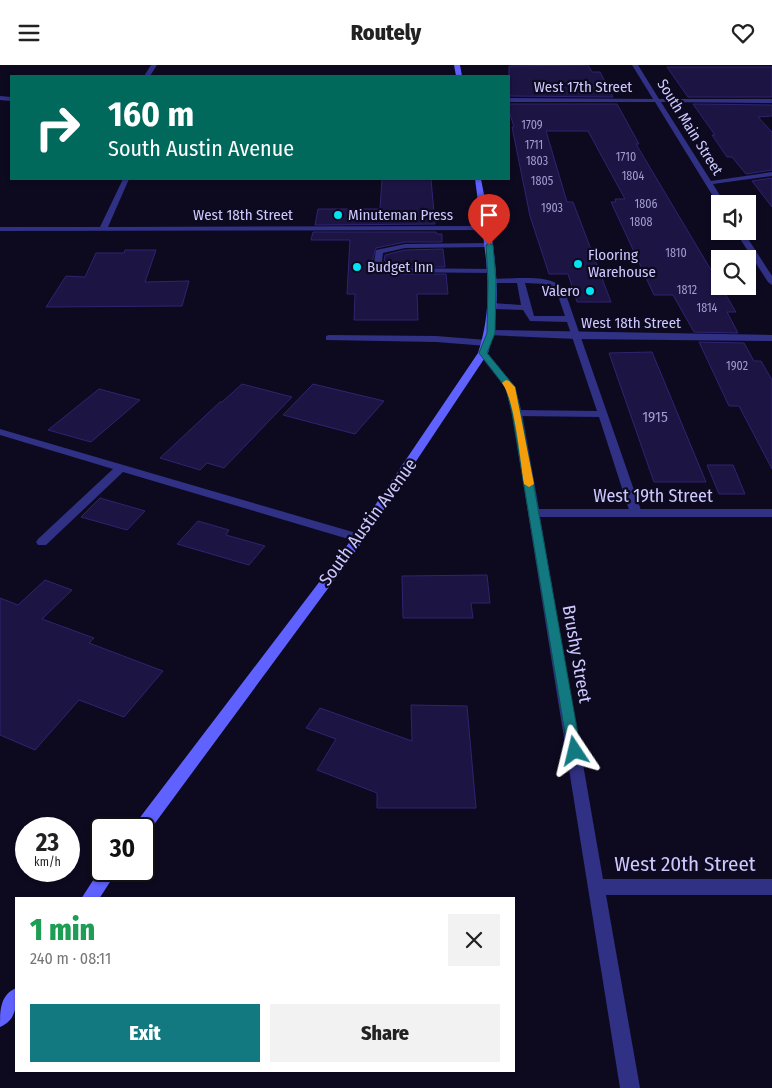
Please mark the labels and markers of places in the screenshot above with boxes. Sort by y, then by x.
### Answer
pin [468,194,510,245]
place label: Minuteman Press [348,206,453,224]
marker: Minuteman Press [332,209,344,221]
place label: Flooring Warehouse [588,246,656,281]
place label: Budget Inn [367,258,433,276]
marker: Flooring Warehouse [572,258,584,270]
marker: Budget Inn [351,261,363,273]
place label: Valero [542,282,580,300]
marker: Valero [584,285,596,297]

